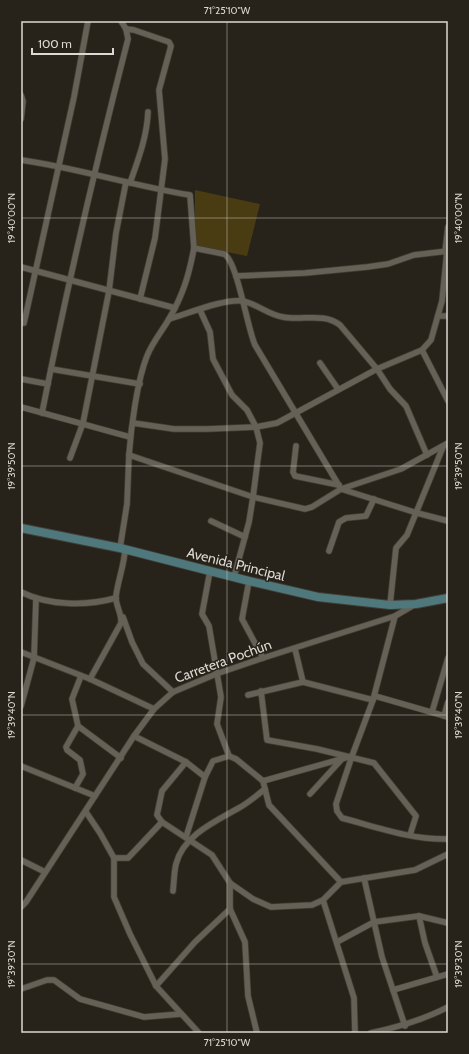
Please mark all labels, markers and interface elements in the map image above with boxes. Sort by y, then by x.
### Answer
text: 71°25'10"W [204,4,251,17]
scale bar [32,30,113,56]
text: 100 m [38,36,72,51]
text: 19°40'00"N [5,193,18,243]
text: 19°40'00"N [452,193,465,243]
text: 19°39'50"N [5,442,18,490]
text: 19°39'50"N [452,442,465,490]
street label: Avenida Principal [185,543,288,585]
street label: Carretera Pochún [172,635,274,687]
text: 19°39'40"N [5,691,18,739]
text: 19°39'40"N [452,691,465,739]
text: 19°39'30"N [5,940,18,988]
text: 19°39'30"N [452,940,465,988]
text: 71°25'10"W [204,1036,251,1049]

